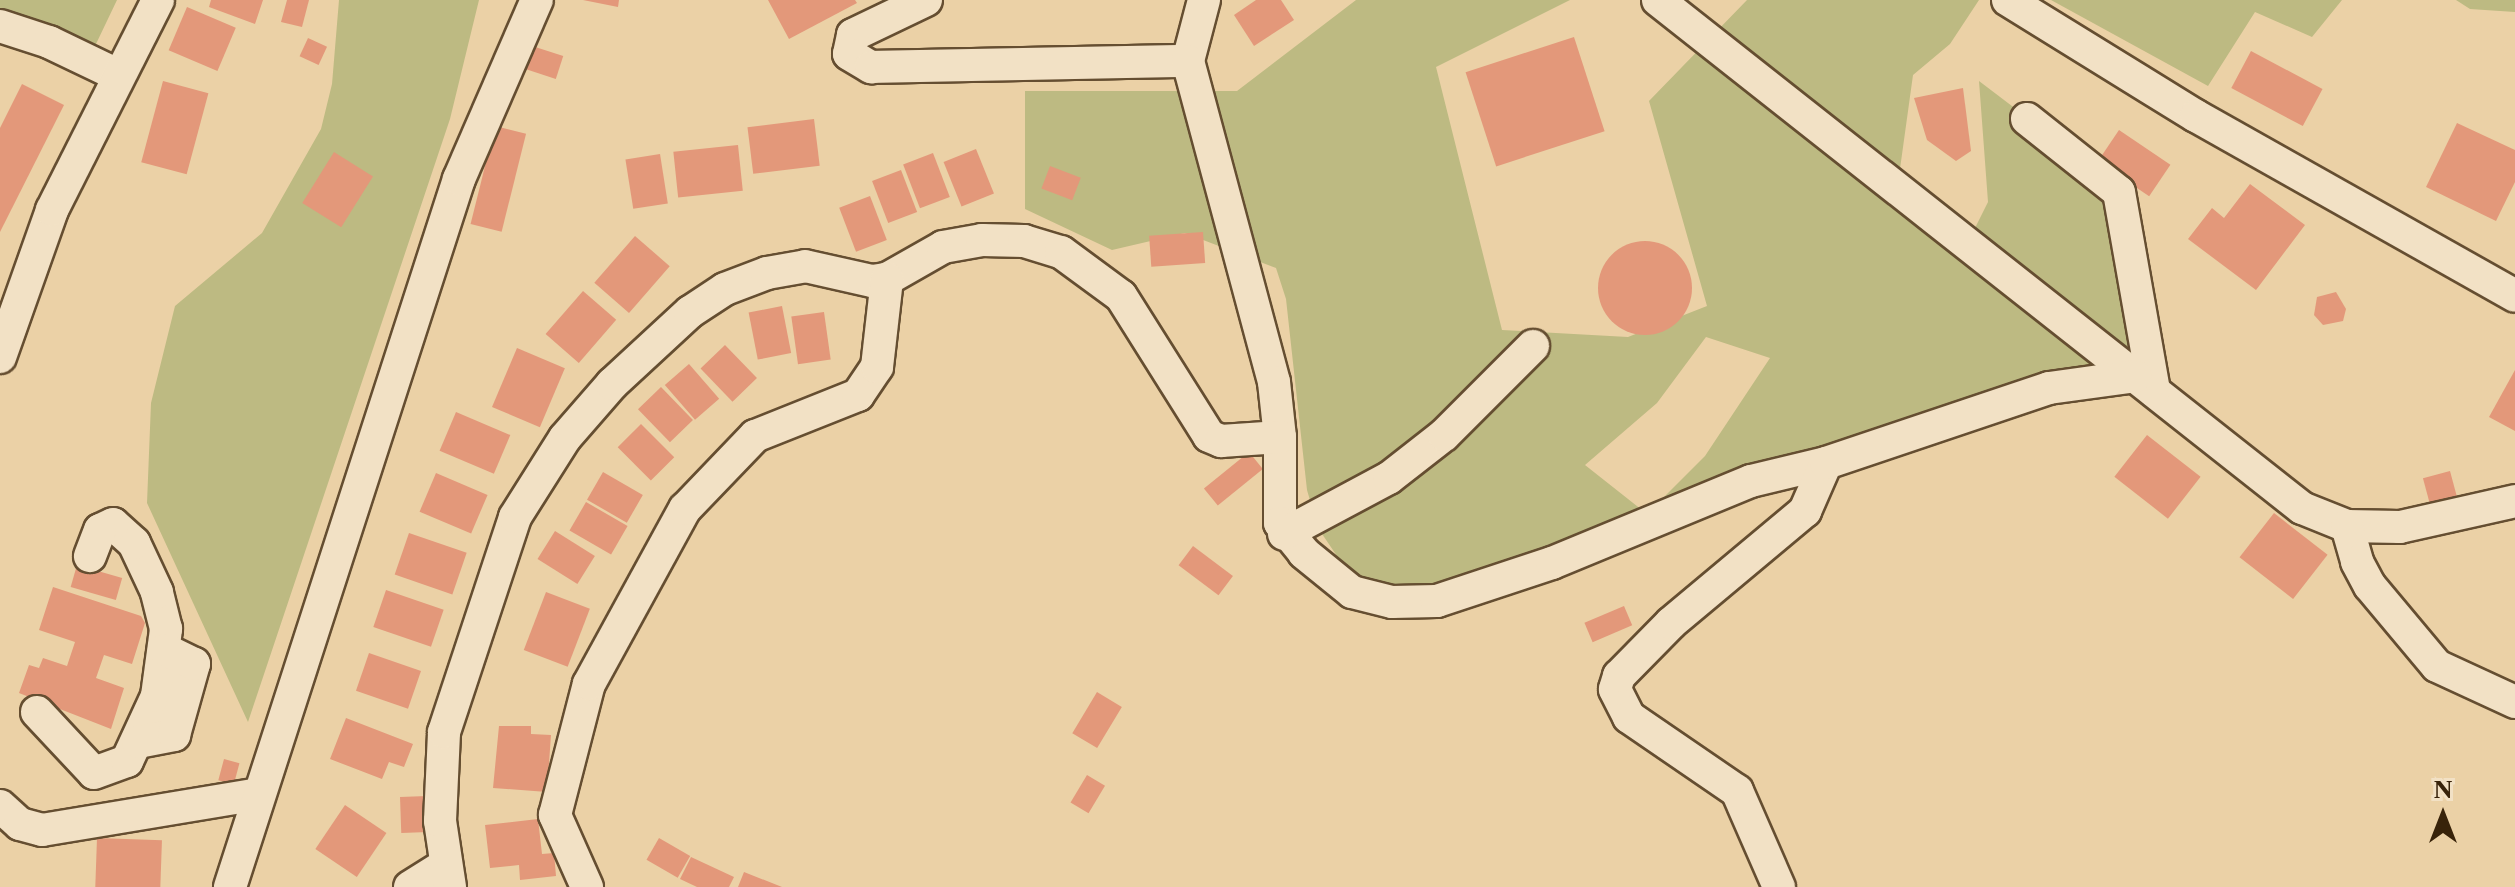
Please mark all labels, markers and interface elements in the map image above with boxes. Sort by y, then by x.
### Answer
north arrow [2403,775,2483,855]
text: N [2433,777,2453,804]

